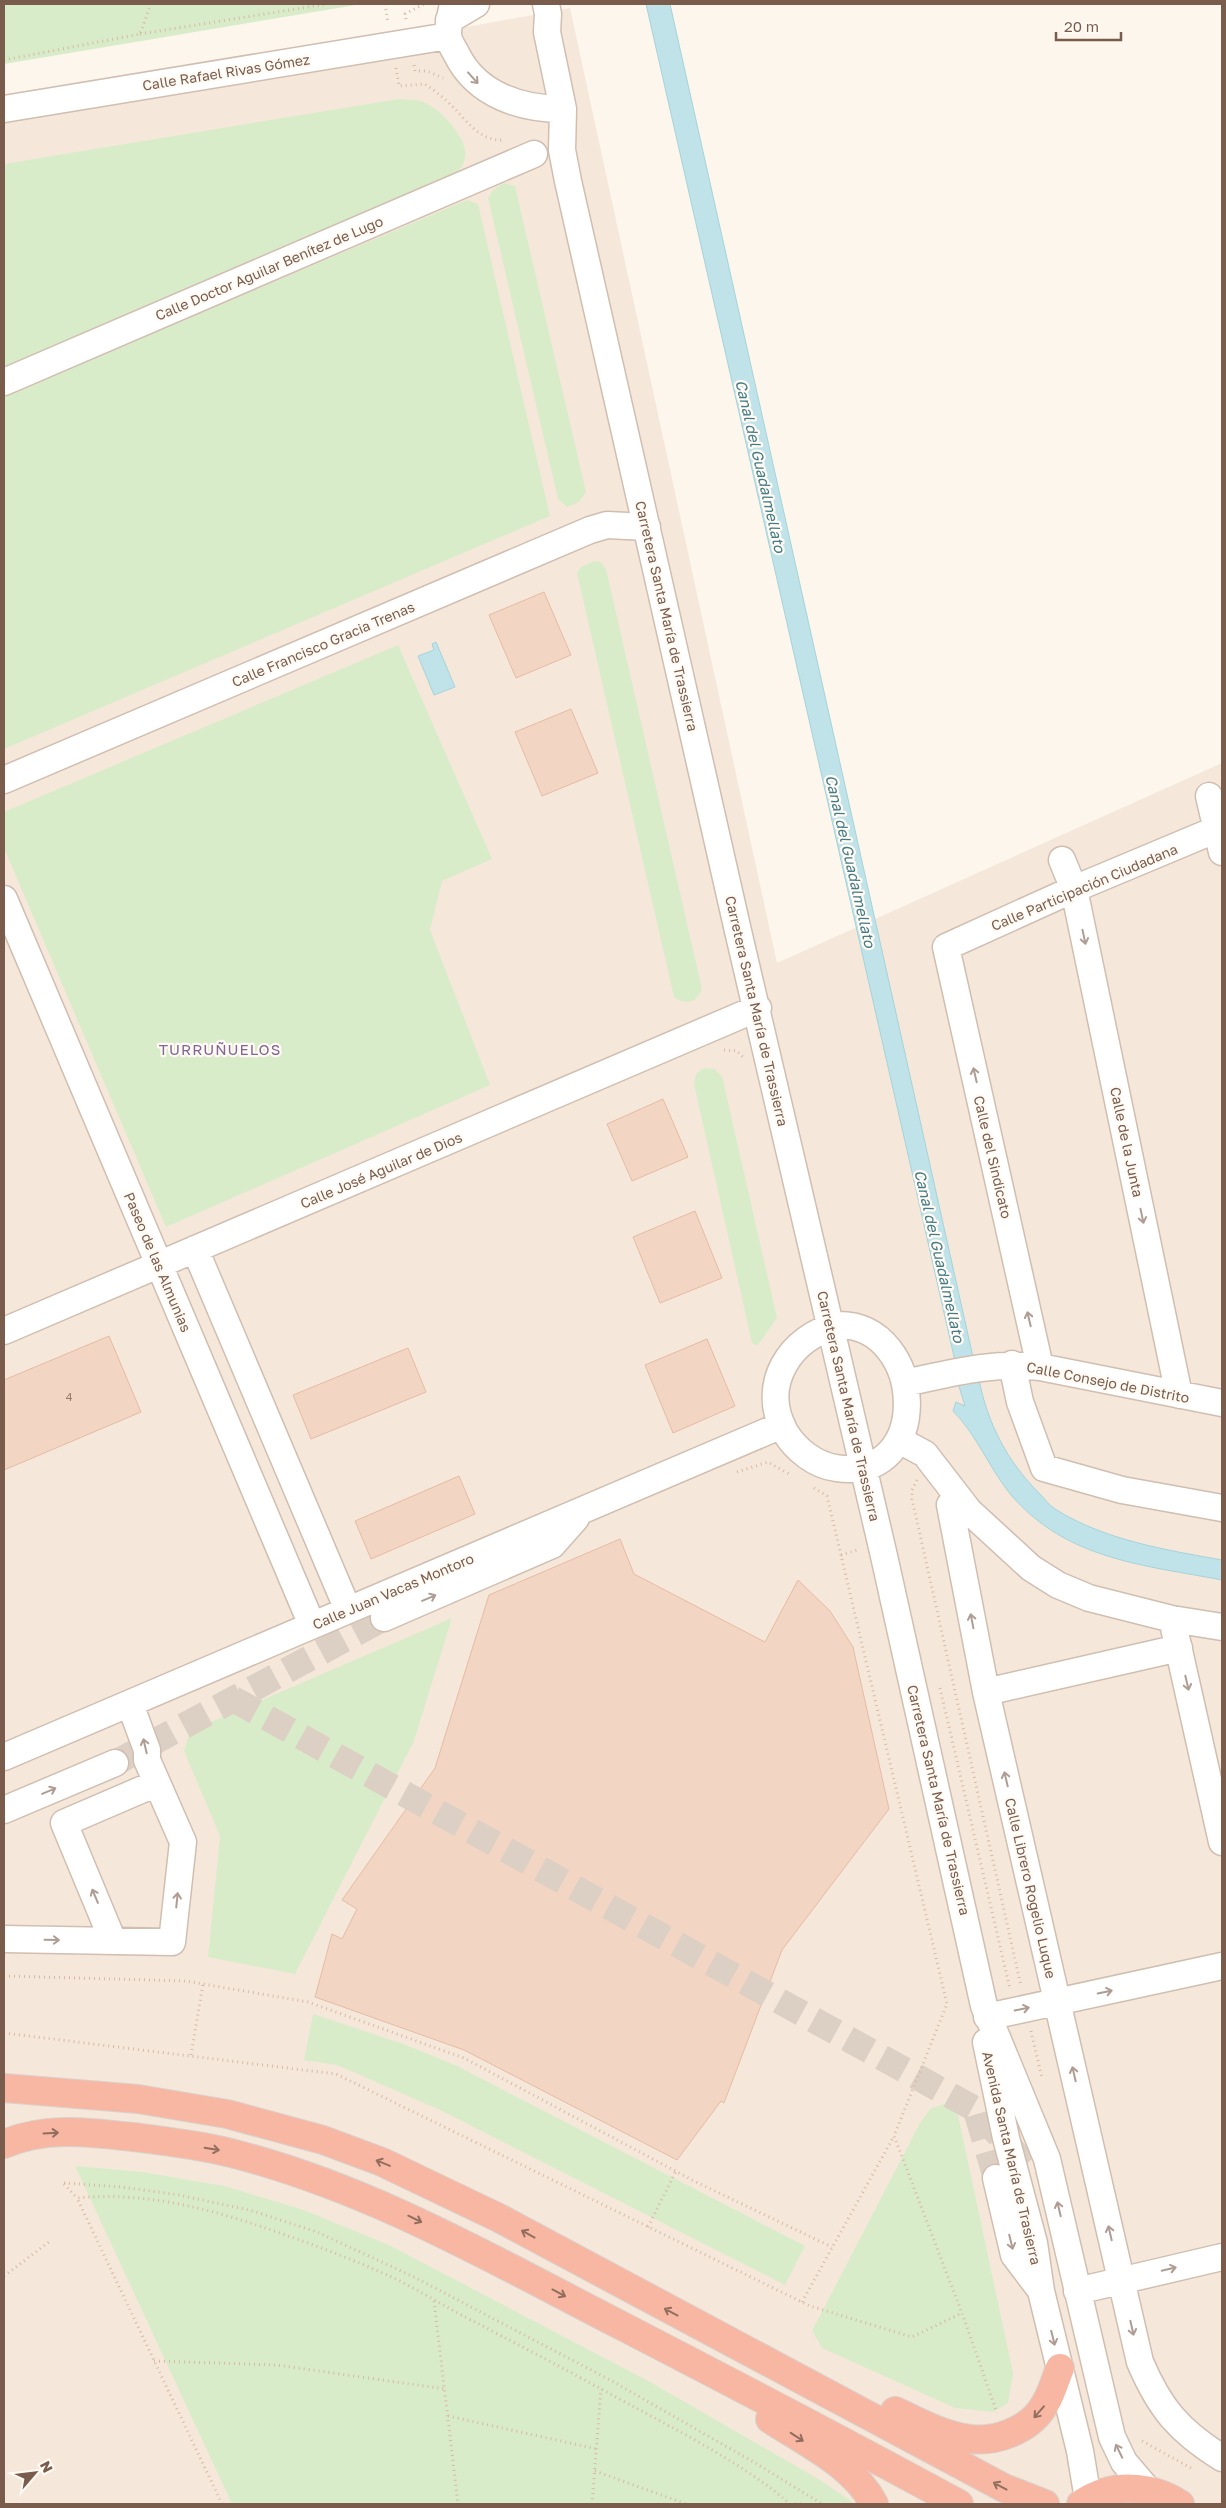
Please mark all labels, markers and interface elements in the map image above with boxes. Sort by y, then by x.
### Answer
scale bar [1056,10,1121,42]
text: 20 m [1064,17,1099,35]
street label: Calle Rafael Rivas Gómez [141,50,311,94]
one-way arrow [467,71,479,84]
street label: Calle Doctor Aguilar Benítez de Lugo [153,212,385,324]
water label: Canal del Guadalmellato [732,378,790,555]
street label: Carretera Santa María de Trassierra [632,499,702,733]
street label: Calle Francisco Gracia Trenas [229,598,417,690]
water label: Canal del Guadalmellato [822,773,880,950]
street label: Calle Participación Ciudadana [988,840,1180,934]
street label: Carretera Santa María de Trassierra [722,894,792,1128]
one-way arrow [1080,929,1089,945]
district label: TURRUÑUELOS [159,1040,281,1058]
one-way arrow [970,1068,979,1084]
street label: Calle de la Junta [1107,1085,1147,1199]
street label: Calle del Sindicato [971,1094,1015,1220]
street label: Calle José Aguilar de Dios [298,1128,464,1212]
water label: Canal del Guadalmellato [911,1168,969,1345]
street label: Paseo de las Almunias [121,1190,195,1334]
one-way arrow [1138,1208,1147,1224]
street label: Carretera Santa María de Trassierra [814,1289,884,1523]
one-way arrow [1024,1312,1033,1328]
street label: Calle Consejo de Distrito [1025,1358,1191,1406]
house number: 4 [66,1390,73,1403]
street label: Calle Juan Vacas Montoro [310,1549,476,1633]
one-way arrow [421,1593,436,1603]
one-way arrow [967,1613,977,1629]
one-way arrow [1183,1675,1192,1691]
street label: Carretera Santa María de Trassierra [904,1683,974,1917]
one-way arrow [140,1738,149,1754]
one-way arrow [1001,1772,1010,1788]
one-way arrow [41,1785,56,1795]
street label: Calle Librero Rogelio Luque [1002,1796,1060,1980]
one-way arrow [89,1889,99,1904]
one-way arrow [172,1892,182,1908]
one-way arrow [44,1935,60,1945]
one-way arrow [1097,1987,1113,1996]
one-way arrow [1014,2004,1030,2014]
street label: Avenida Santa María de Trasierra [979,2050,1045,2266]
one-way arrow [1069,2067,1078,2083]
one-way arrow [43,2128,59,2137]
one-way arrow [204,2145,220,2154]
one-way arrow [375,2157,390,2166]
one-way arrow [1054,2202,1063,2218]
one-way arrow [407,2215,422,2224]
one-way arrow [1105,2225,1115,2241]
one-way arrow [521,2229,536,2239]
one-way arrow [1007,2234,1016,2250]
one-way arrow [1160,2264,1176,2273]
one-way arrow [552,2288,567,2298]
one-way arrow [664,2307,679,2316]
one-way arrow [1128,2319,1137,2335]
one-way arrow [1049,2329,1058,2345]
one-way arrow [1033,2405,1045,2418]
one-way arrow [789,2432,803,2442]
one-way arrow [1113,2444,1123,2459]
north arrow [10,2448,60,2498]
text: N [37,2458,57,2475]
one-way arrow [993,2481,1008,2490]

